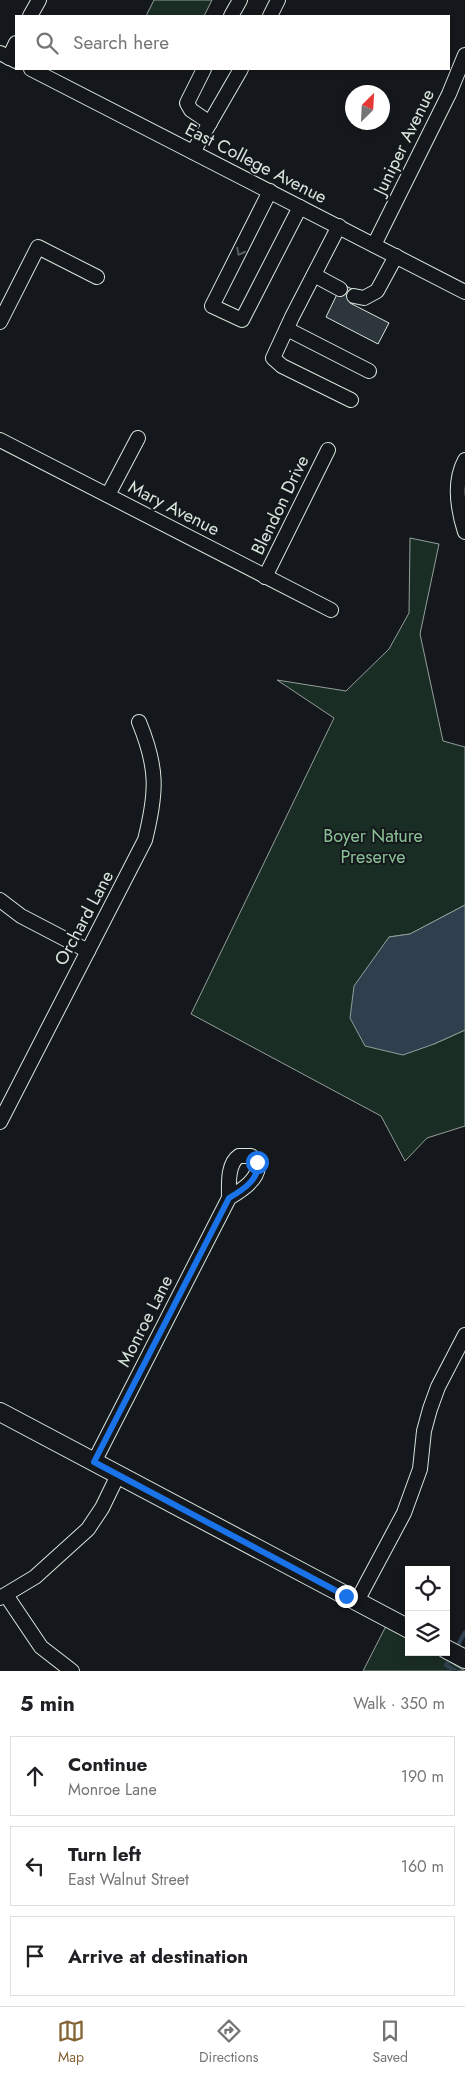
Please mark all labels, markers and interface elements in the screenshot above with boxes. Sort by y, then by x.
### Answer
search box [15,15,450,70]
icon: search [33,29,61,57]
text: Search here [73,29,169,56]
north arrow [345,85,390,130]
street label: Juniper Avenue [366,85,441,201]
street label: East College Avenue [180,116,332,210]
one-way arrow [236,247,246,256]
street label: Blendon Drive [245,451,315,559]
street label: Mary Avenue [124,474,224,542]
park label: Boyer Nature Preserve [323,823,423,870]
street label: Orchard Lane [48,866,120,970]
route start [246,1151,269,1174]
street label: Monroe Lane [111,1271,179,1371]
map controls [405,1566,450,1656]
button: locate [405,1566,450,1611]
route end [335,1585,358,1608]
button: layers [405,1611,450,1656]
text: 5 min [20,1689,75,1719]
text: Walk · 350 m [353,1692,445,1715]
text: Continue [68,1751,147,1778]
icon: ahead [21,1762,49,1790]
text: 190 m [401,1765,444,1788]
text: Monroe Lane [68,1778,157,1801]
text: Turn left [68,1841,141,1868]
icon: left [21,1852,49,1880]
text: 160 m [401,1855,444,1878]
text: East Walnut Street [68,1868,189,1891]
icon: arrive [21,1942,49,1970]
text: Arrive at destination [68,1943,248,1970]
tab: Map [57,2017,85,2067]
tab: Directions [199,2017,258,2067]
tab: Saved [372,2017,408,2067]

